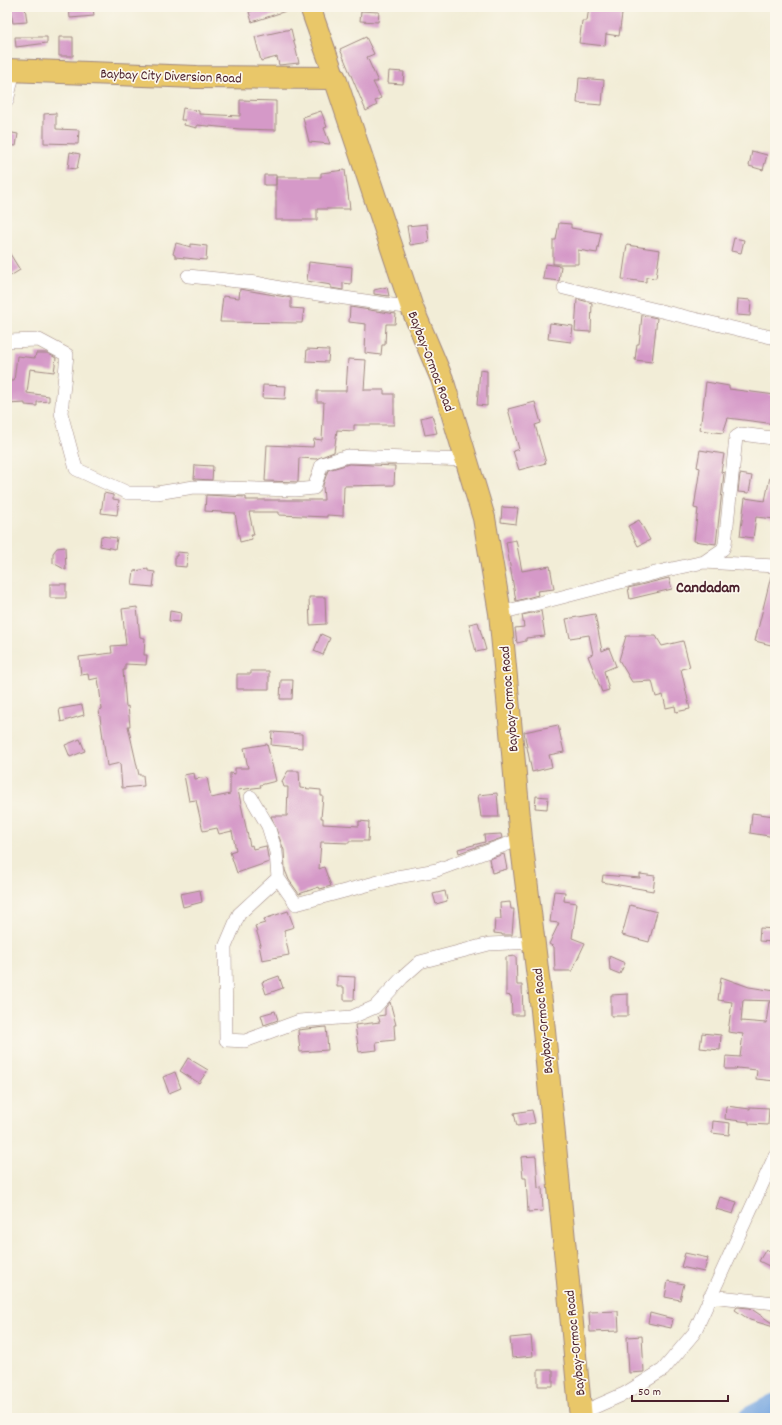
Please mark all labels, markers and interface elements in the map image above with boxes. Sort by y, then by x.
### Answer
street label: Baybay City Diversion Road [100,65,242,89]
street label: Baybay-Ormoc Road [402,309,458,415]
district label: Candadam [676,577,740,600]
street label: Baybay-Ormoc Road [495,645,525,753]
street label: Baybay-Ormoc Road [529,967,559,1075]
street label: Baybay-Ormoc Road [561,1289,591,1397]
scale bar [632,1377,728,1403]
text: 50 m [638,1384,661,1401]

